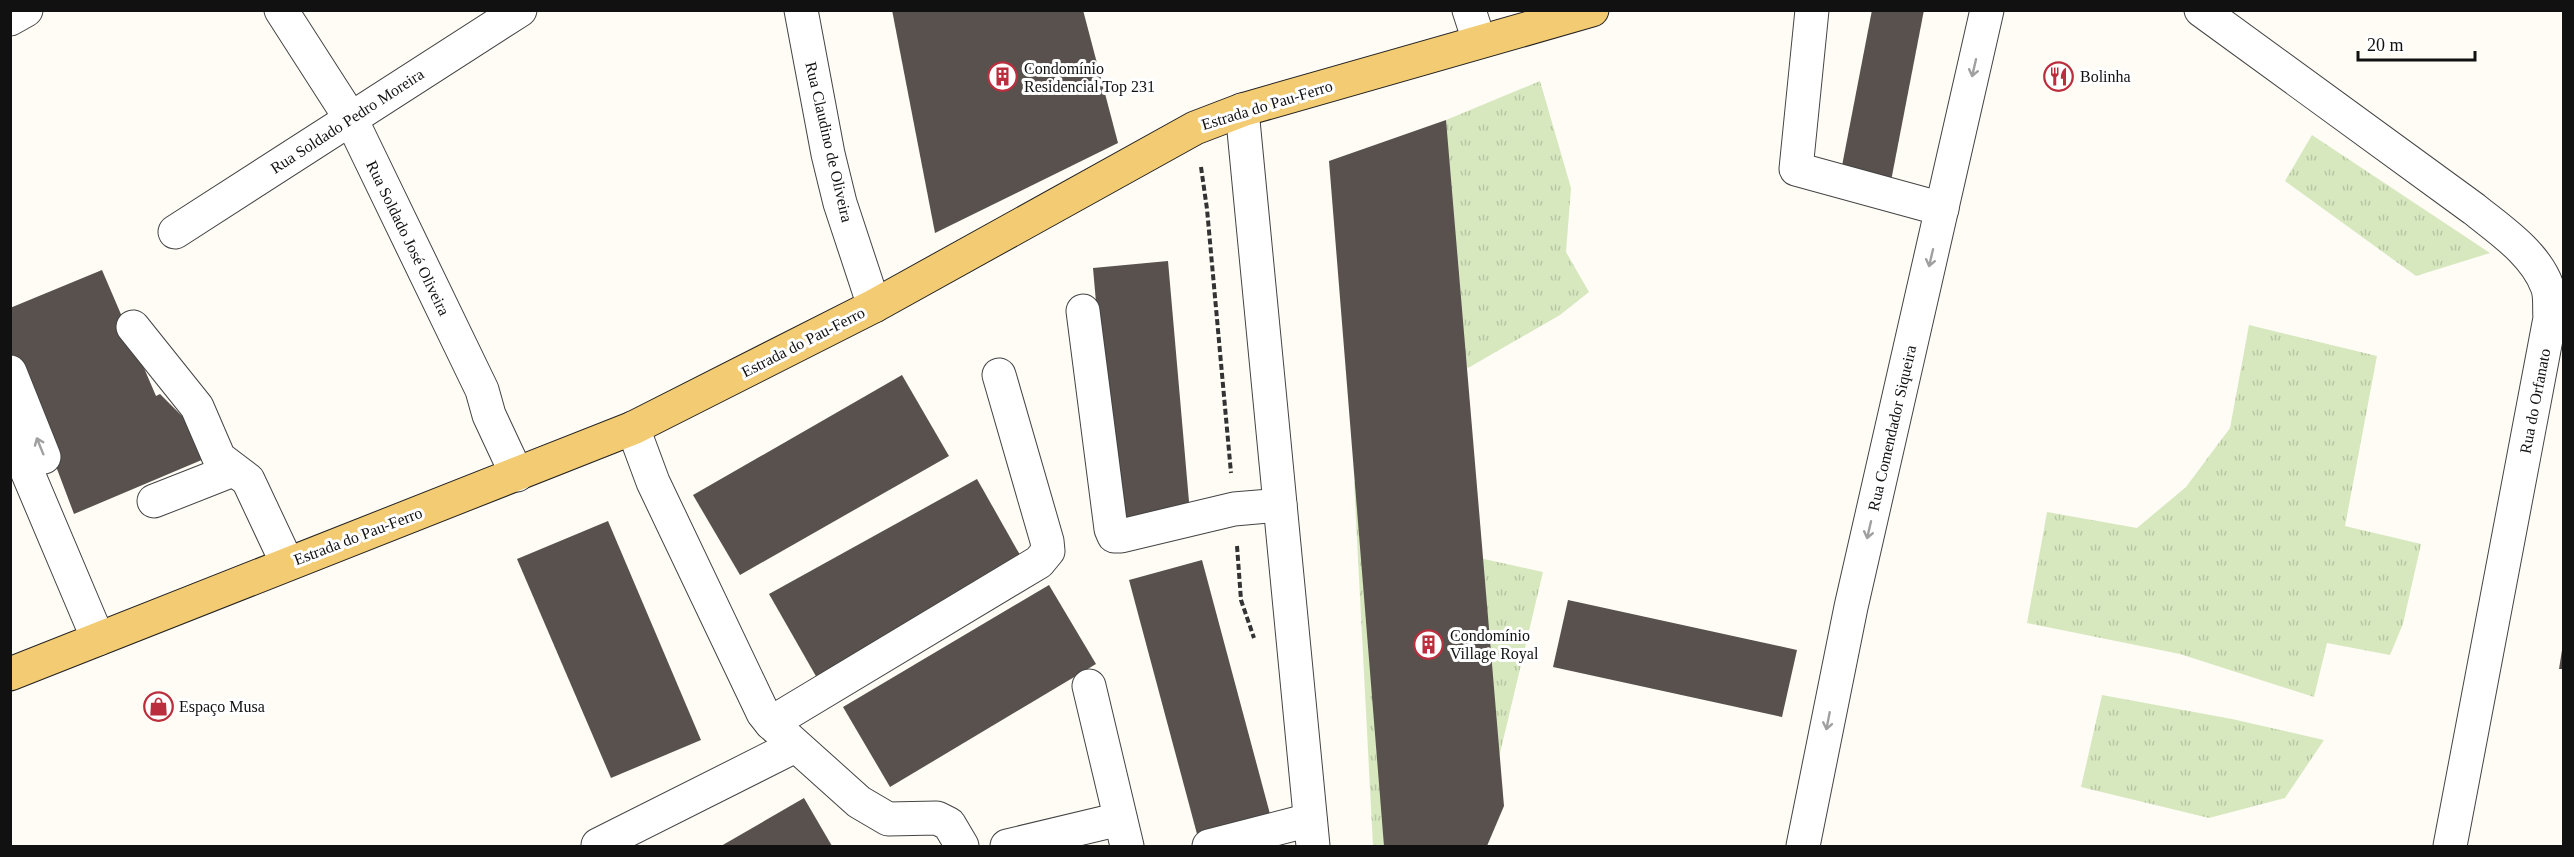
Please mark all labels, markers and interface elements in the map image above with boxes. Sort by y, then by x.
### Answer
scale bar [2358,24,2475,62]
text: 20 m [2367,35,2404,55]
one-way arrow [1968,57,1979,77]
street label: Rua Claudino de Oliveira [802,60,856,224]
place label: Condomínio Residencial Top 231 [1024,60,1155,96]
restaurant icon: Bolinha [2043,60,2075,92]
building icon: Condomínio Residencial Top 231 [987,61,1019,93]
street label: Rua Soldado Pedro Moreira [267,65,427,177]
place label: Bolinha [2080,68,2131,85]
street label: Estrada do Pau-Ferro [1200,77,1334,133]
street label: Rua Soldado José Oliveira [363,158,453,318]
one-way arrow [1924,248,1936,267]
street label: Estrada do Pau-Ferro [739,304,867,380]
street label: Rua Comendador Siqueira [1865,343,1920,513]
street label: Rua do Orfanato [2516,347,2554,455]
one-way arrow [34,437,45,456]
street label: Estrada do Pau-Ferro [291,504,425,568]
one-way arrow [1862,520,1874,539]
place label: Condomínio Village Royal [1450,627,1539,663]
building icon: Condomínio Village Royal [1413,628,1445,660]
shop icon: Espaço Musa [142,690,174,722]
place label: Espaço Musa [179,698,265,716]
one-way arrow [1822,710,1833,730]

